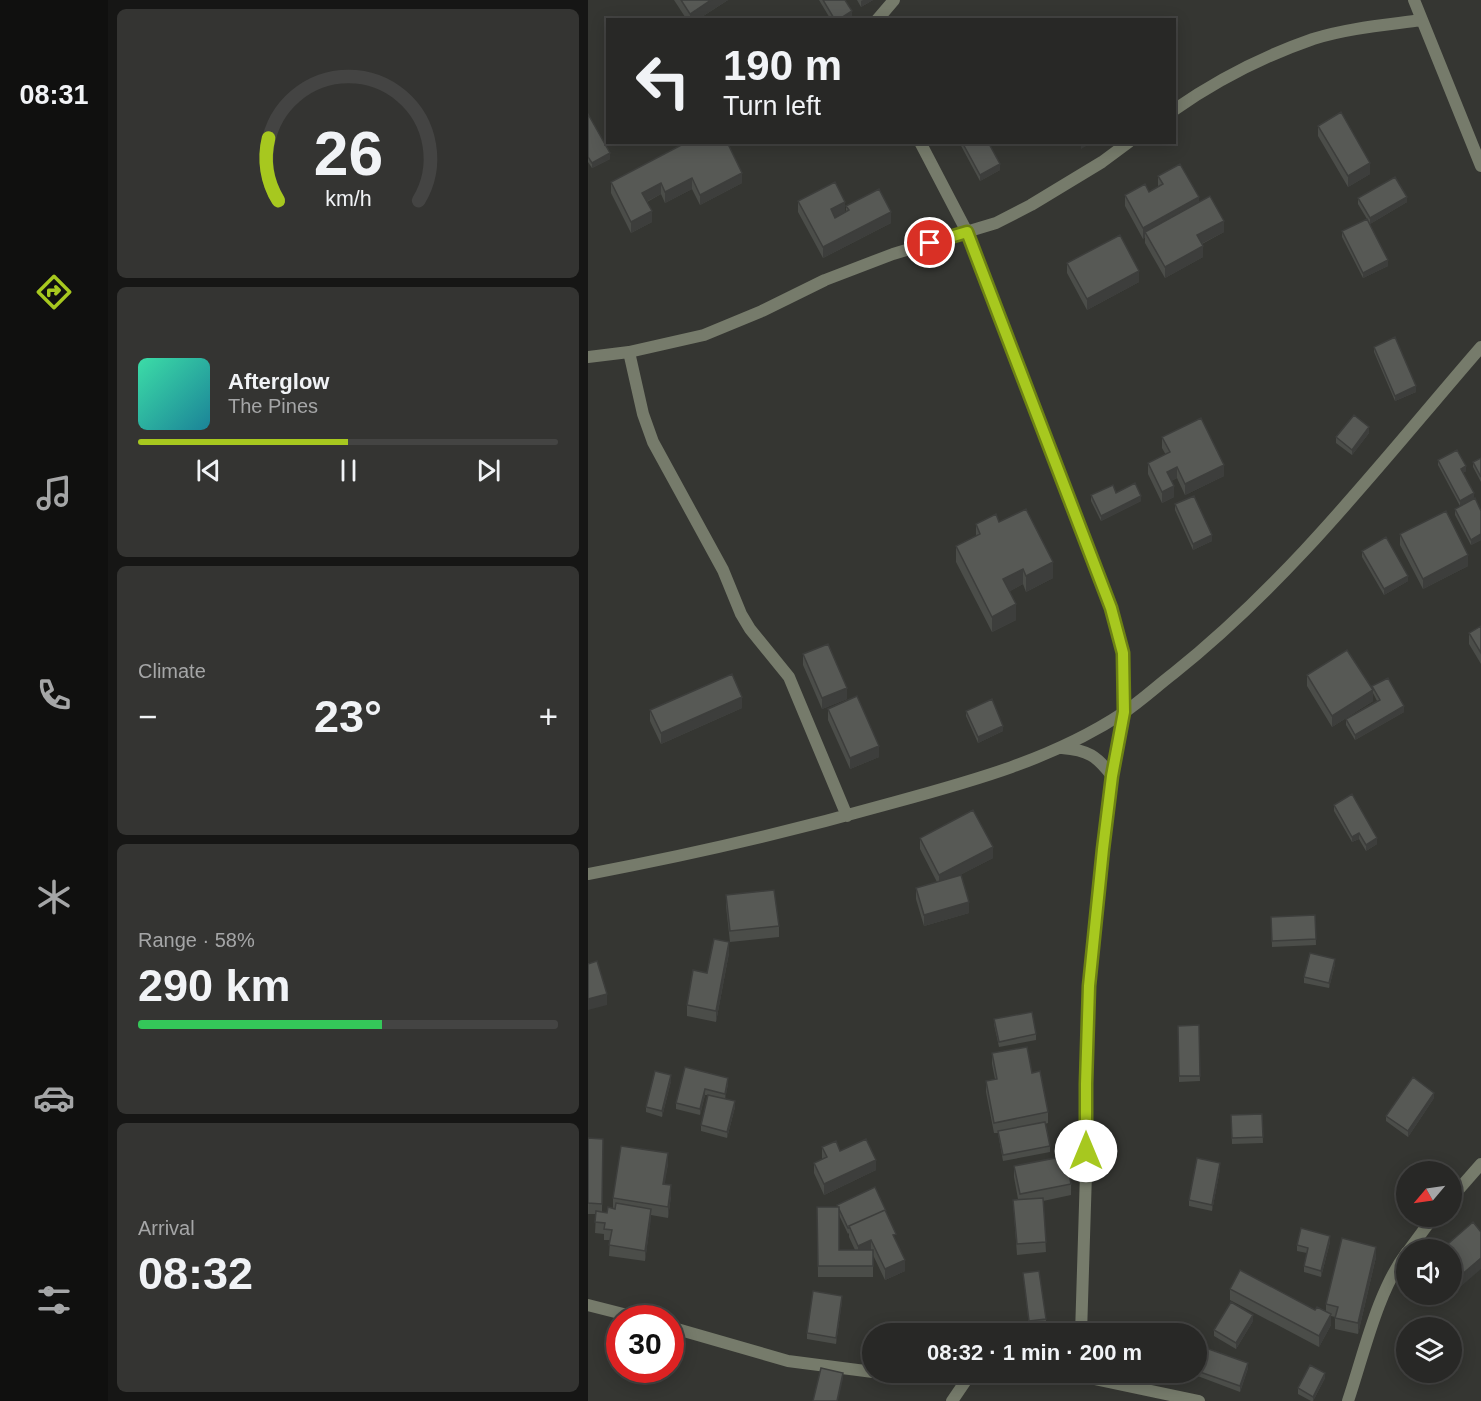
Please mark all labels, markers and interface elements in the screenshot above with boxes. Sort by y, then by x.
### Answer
icon: left [624,42,702,120]
text: 190 m [723,42,842,89]
text: 08:31 [19,80,89,110]
text: Turn left [723,91,821,121]
text: 26 [313,119,383,188]
text: km/h [325,187,371,211]
pin [904,217,955,268]
icon: arrive [913,226,946,259]
icon: directions [33,271,75,313]
text: Afterglow [228,369,329,394]
text: The Pines [228,395,318,417]
icon: previous [192,454,225,487]
icon: pause [332,454,365,487]
icon: next [472,454,505,487]
icon: music [33,472,75,514]
text: Climate [138,660,206,682]
icon: phone [33,674,75,716]
text: 23° [314,691,382,742]
text: − [138,698,157,735]
text: + [539,698,558,735]
icon: climate [33,876,75,918]
text: Range · 58% [138,929,255,951]
text: 290 km [138,960,291,1011]
icon: car [33,1077,75,1119]
position arrow [1054,1119,1118,1183]
north arrow [1396,1161,1462,1227]
map controls [1396,1161,1462,1383]
text: Arrival [138,1217,195,1239]
button: sound [1396,1239,1462,1305]
text: 08:32 [138,1248,253,1299]
icon: filters [33,1279,75,1321]
speed limit sign: 30 [606,1305,684,1383]
button: layers [1396,1317,1462,1383]
text: 08:32 · 1 min · 200 m [927,1340,1142,1365]

